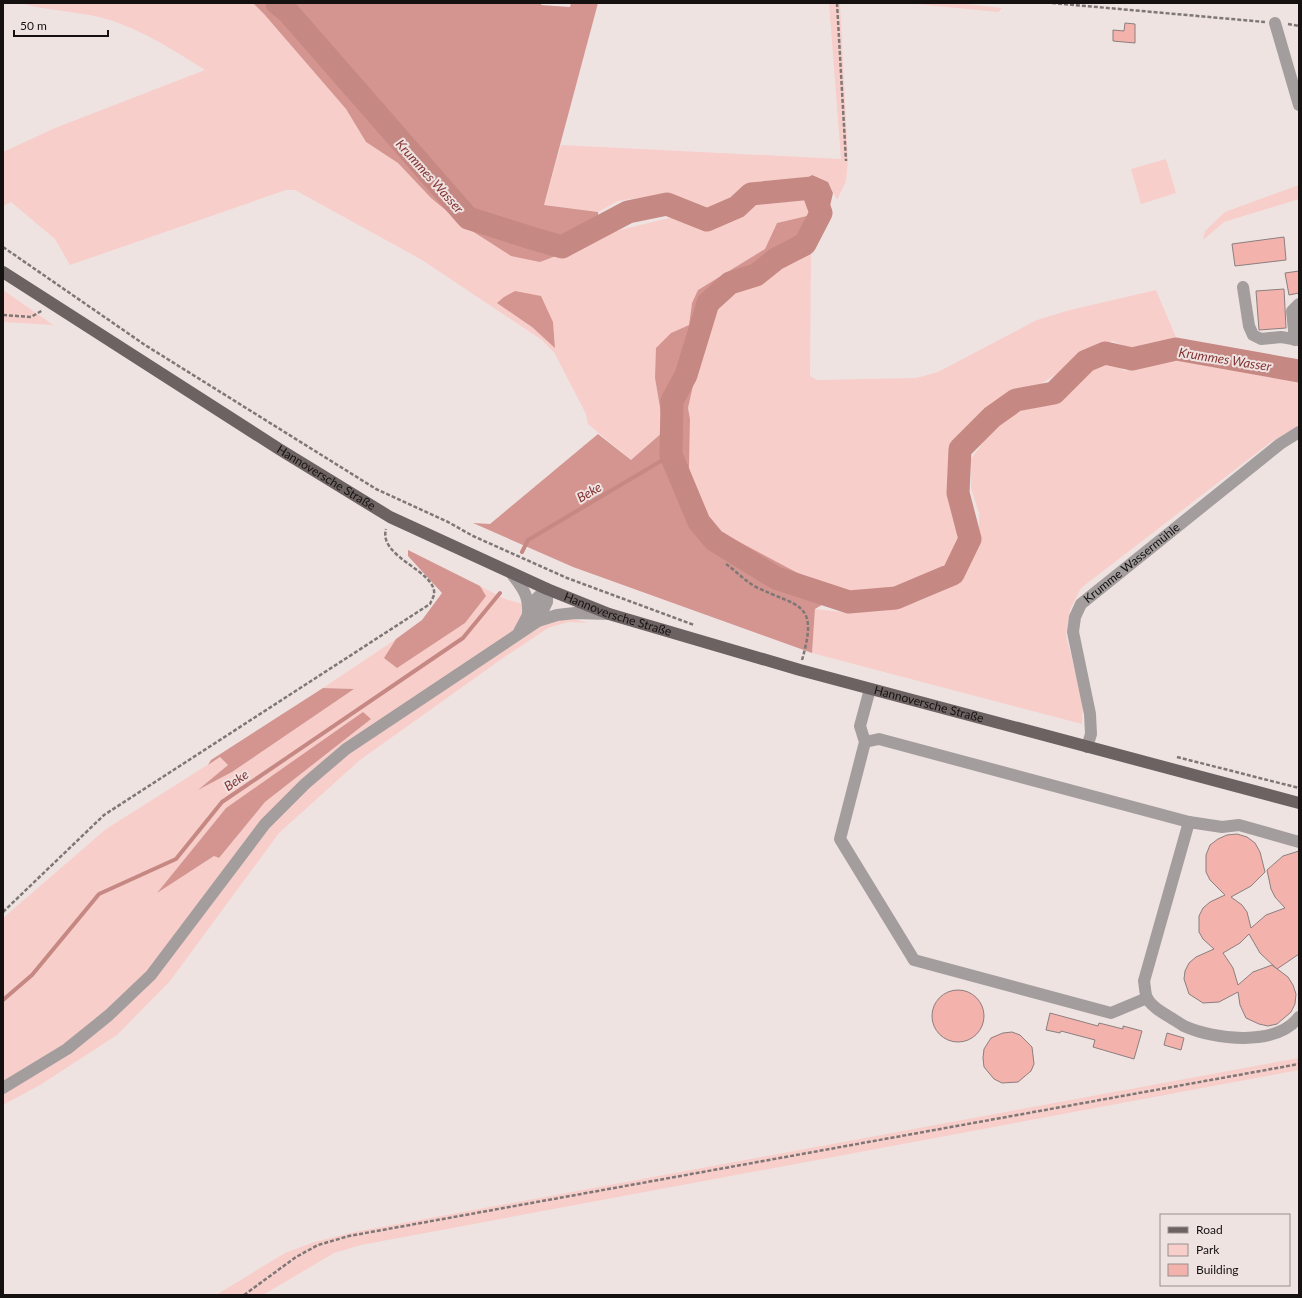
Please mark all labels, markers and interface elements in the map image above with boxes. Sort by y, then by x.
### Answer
scale bar [14,12,108,38]
text: 50 m [20,18,47,33]
water label: Krummes Wasser [393,136,468,217]
water label: Krummes Wasser [1178,344,1273,374]
street label: Hannoversche Straße [274,441,378,513]
water label: Beke [574,479,604,505]
street label: Krumme Wassermühle [1080,520,1183,606]
street label: Hannoversche Straße [562,589,673,639]
street label: Hannoversche Straße [872,682,985,726]
water label: Beke [221,766,251,794]
legend [1160,1214,1290,1286]
text: Road [1196,1222,1223,1237]
text: Park [1196,1242,1220,1257]
text: Building [1196,1262,1239,1277]

